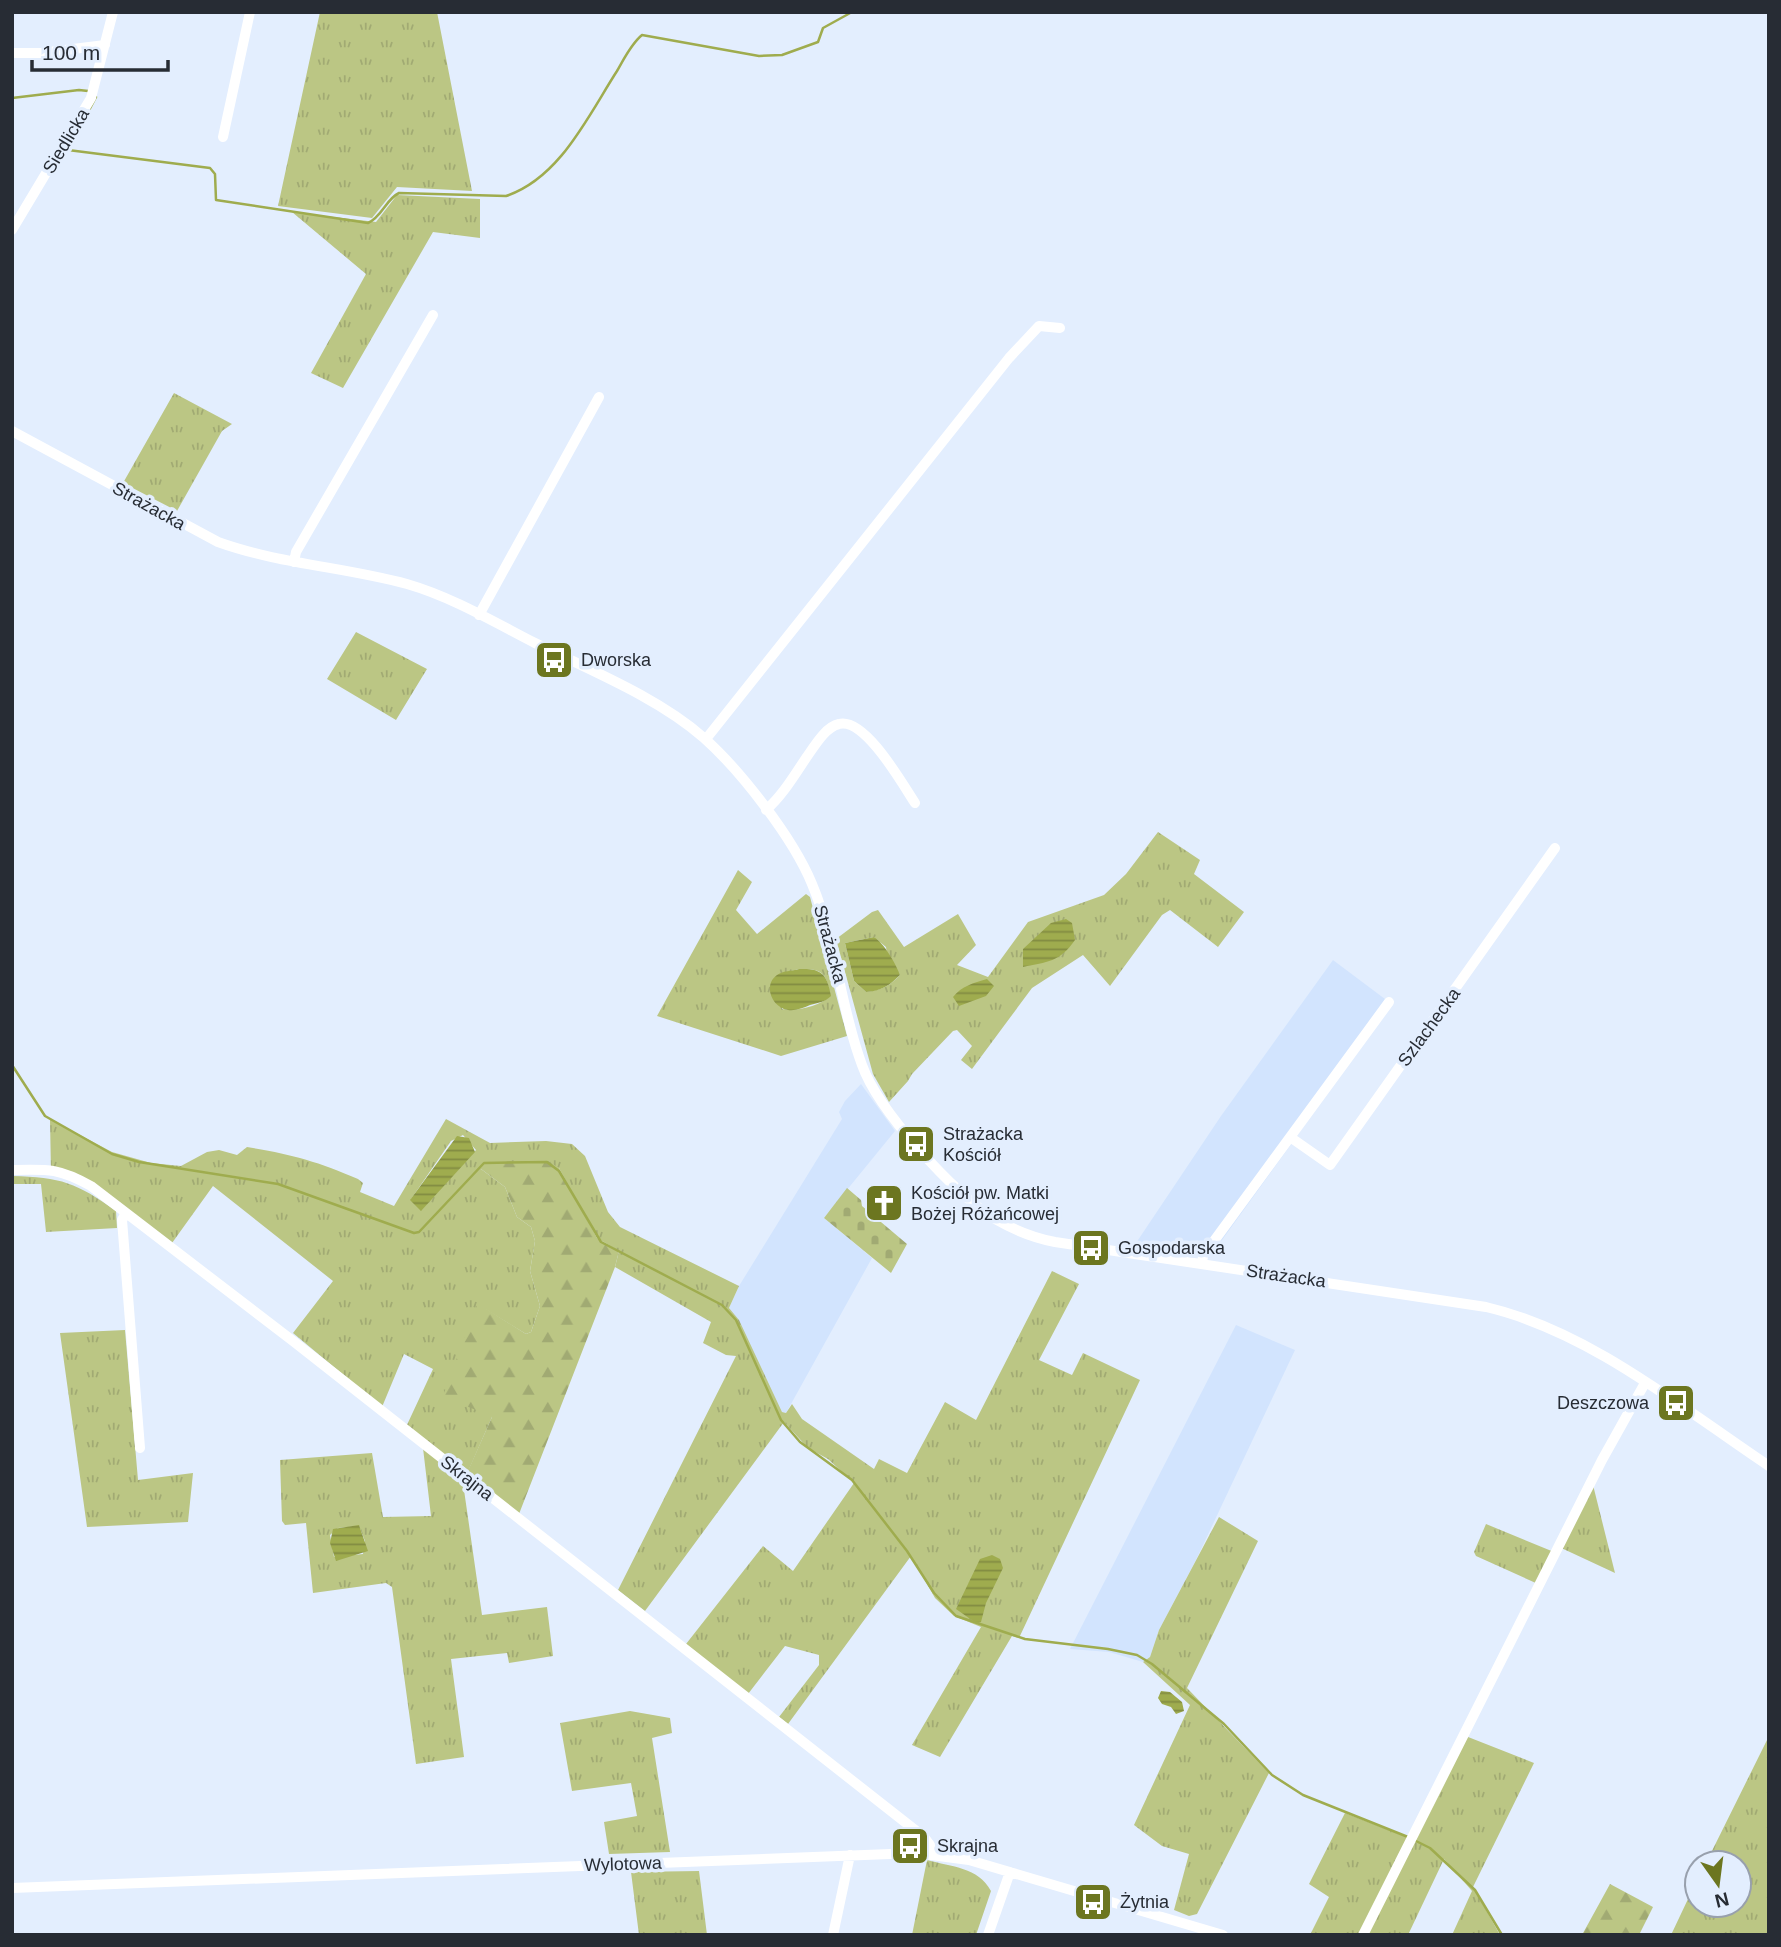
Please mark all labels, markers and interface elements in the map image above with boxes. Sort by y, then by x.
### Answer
scale bar [32,28,168,72]
text: 100 m [42,41,100,64]
street label: Siedlicka [39,104,94,177]
street label: Strażacka [109,478,190,535]
bus stop icon: Dworska [533,639,575,681]
place label: Dworska [581,650,652,670]
street label: Strażacka [810,903,850,986]
street label: Szlachecka [1394,983,1465,1070]
bus stop icon: Strażacka Kościół [895,1123,937,1165]
place label: Strażacka Kościół [943,1124,1024,1165]
church icon: Kościół pw. Matki Bożej Różańcowej [863,1182,905,1224]
place label: Kościół pw. Matki Bożej Różańcowej [911,1183,1059,1224]
bus stop icon: Gospodarska [1070,1227,1112,1269]
place label: Gospodarska [1118,1238,1226,1258]
street label: Strażacka [1245,1261,1328,1292]
bus stop icon: Deszczowa [1655,1382,1697,1424]
place label: Deszczowa [1557,1393,1650,1413]
street label: Skrajna [437,1451,498,1505]
bus stop icon: Skrajna [889,1825,931,1867]
place label: Skrajna [937,1836,999,1856]
north arrow [1683,1849,1753,1919]
street label: Wylotowa [584,1853,663,1875]
bus stop icon: Żytnia [1072,1881,1114,1923]
text: N [1713,1888,1731,1912]
place label: Żytnia [1120,1892,1170,1912]

